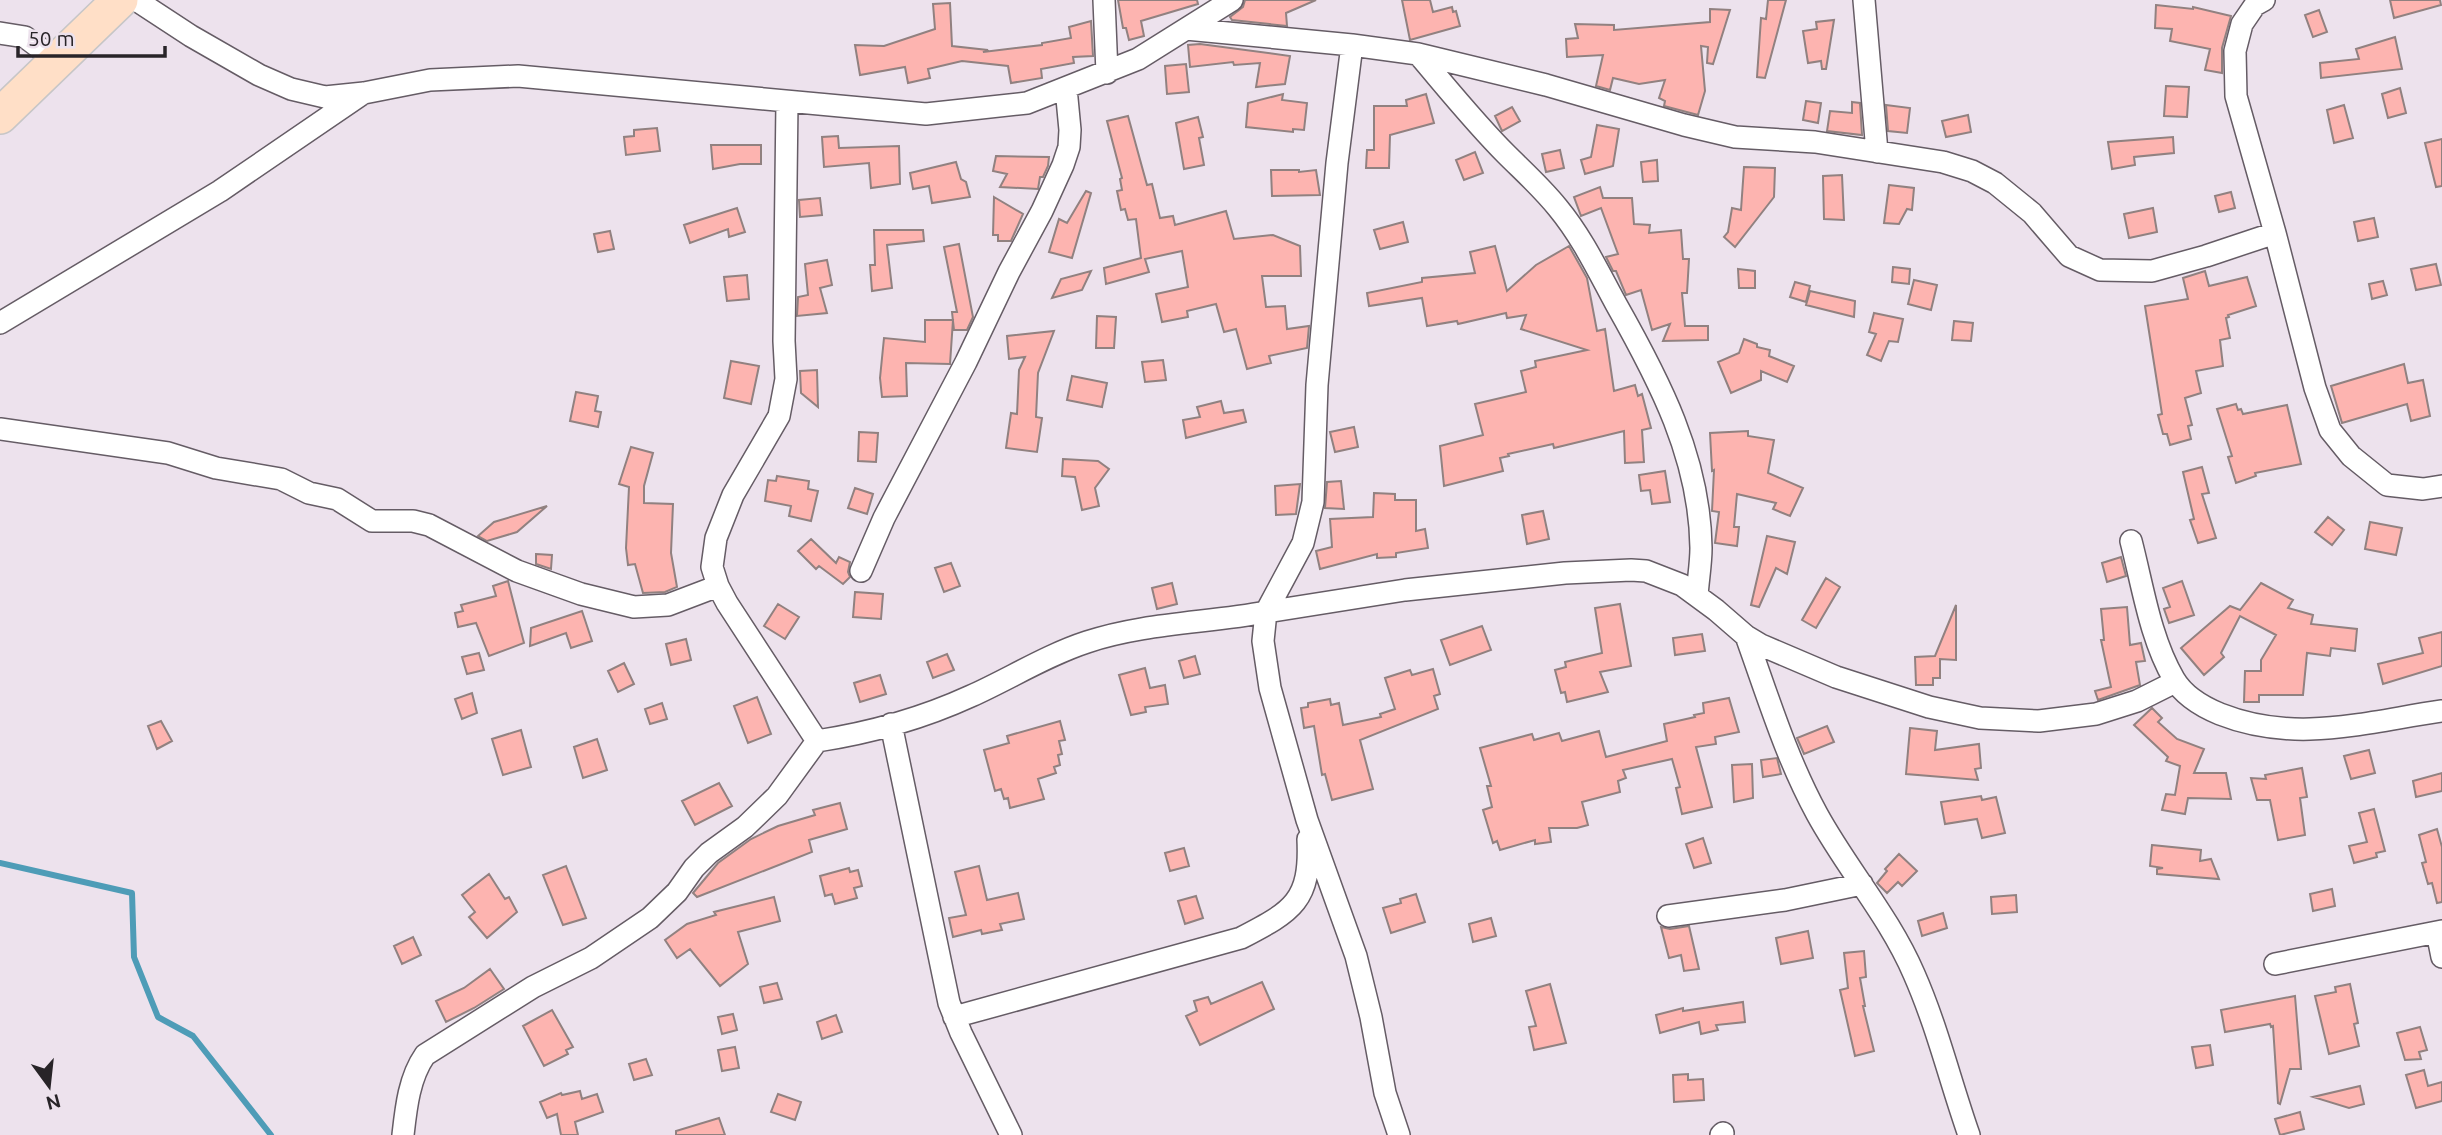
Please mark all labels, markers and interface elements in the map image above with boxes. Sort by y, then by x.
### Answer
scale bar [18,14,164,58]
text: 50 m [28,26,75,50]
north arrow [14,1051,84,1121]
text: N [44,1090,63,1115]

